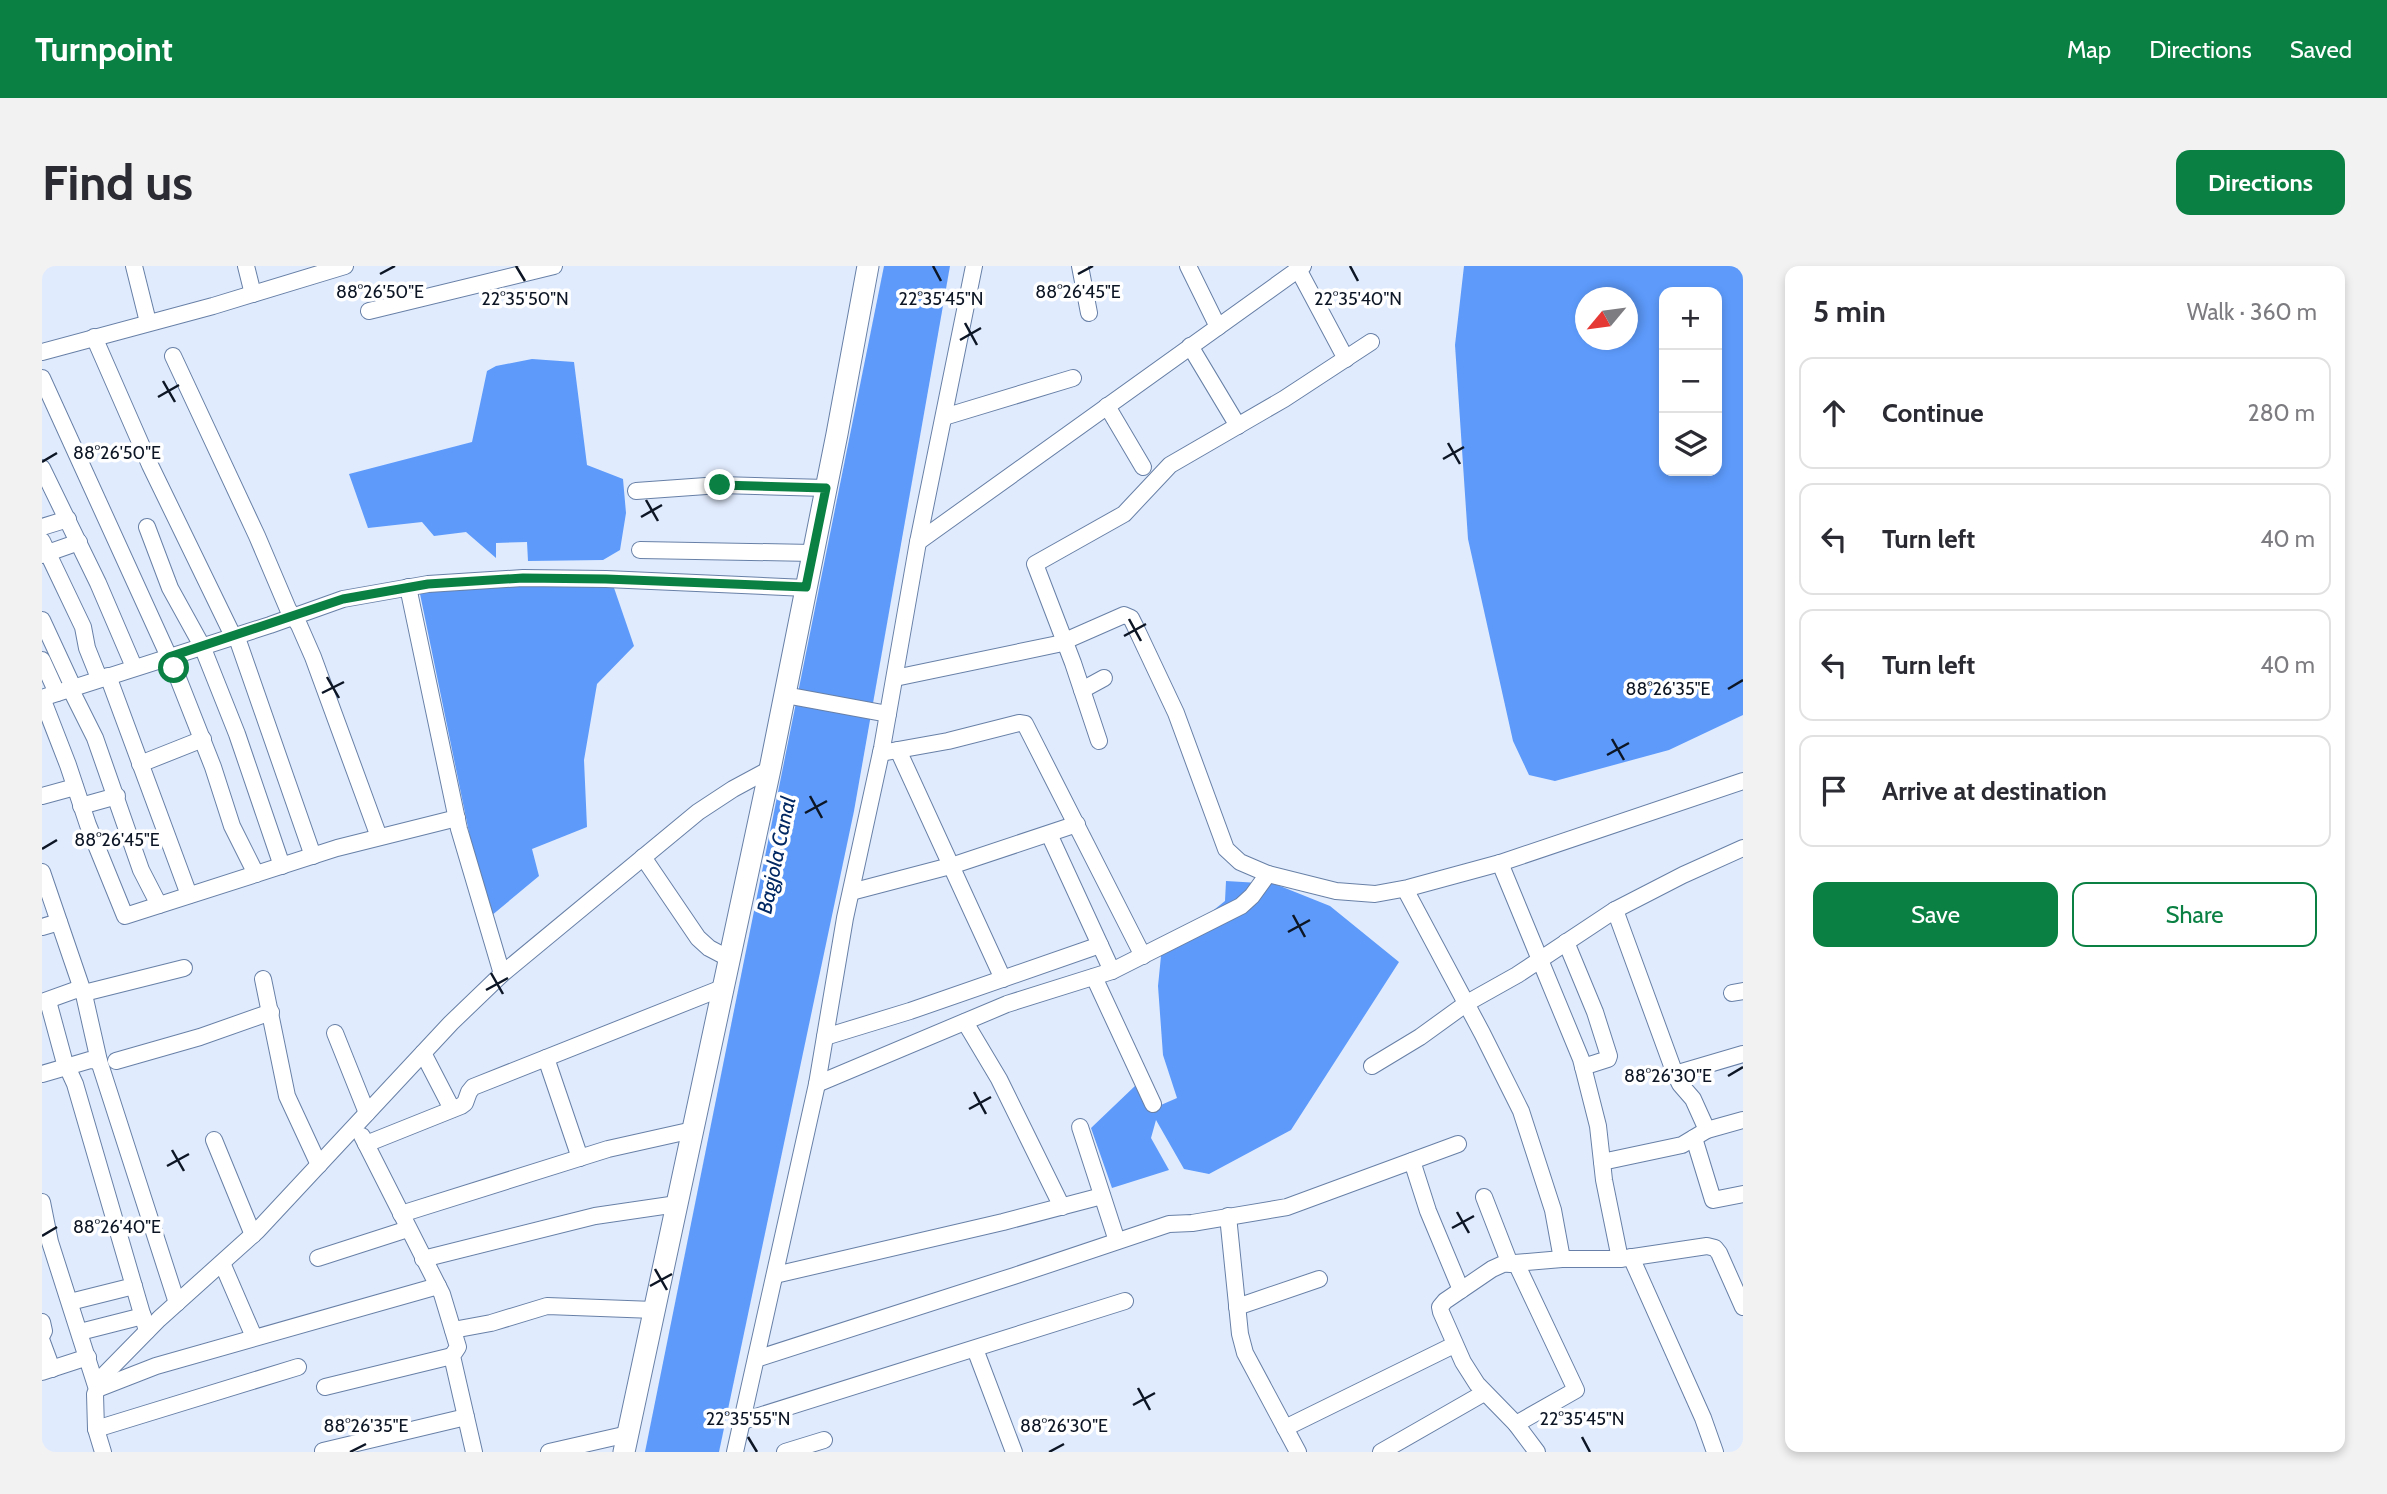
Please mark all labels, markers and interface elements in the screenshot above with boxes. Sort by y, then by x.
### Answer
text: Turnpoint [35,29,173,69]
text: Map [2067,35,2111,64]
text: Directions [2149,35,2252,64]
text: Saved [2290,35,2352,64]
button: Directions [2176,150,2345,215]
text: Find us [42,153,193,212]
text: 88°26'50"E [336,281,424,303]
text: 88°26'45"E [1035,281,1121,303]
north arrow [1575,287,1638,350]
map controls [1659,287,1722,476]
button: + [1659,287,1722,350]
text: 22°35'50"N [481,288,569,310]
text: 22°35'45"N [899,288,983,310]
text: 22°35'40"N [1314,288,1402,310]
text: 5 min [1813,293,1886,330]
text: Walk · 360 m [2187,298,2317,326]
button: − [1659,350,1722,413]
icon: ahead [1815,394,1853,432]
text: Continue [1882,397,1984,429]
text: 280 m [2248,399,2315,427]
button: layers [1659,413,1722,476]
text: 88°26'50"E [73,442,161,464]
route end [704,469,735,500]
icon: left [1815,520,1853,558]
text: Turn left [1882,523,1975,555]
text: 40 m [2260,525,2315,553]
icon: left [1815,646,1853,684]
text: Turn left [1882,649,1975,681]
text: 40 m [2260,651,2315,679]
route start [158,652,189,683]
text: 88°26'35"E [1625,678,1711,700]
icon: arrive [1815,772,1853,810]
text: Arrive at destination [1882,775,2107,807]
water label: Bagjola Canal [751,794,802,916]
text: 88°26'45"E [74,829,160,851]
button: Save [1813,882,2058,947]
button: Share [2072,882,2317,947]
text: 88°26'30"E [1624,1065,1712,1087]
text: 88°26'40"E [73,1216,161,1238]
text: 22°35'55"N [706,1408,790,1430]
text: 22°35'45"N [1540,1408,1624,1430]
text: 88°26'35"E [323,1415,409,1437]
text: 88°26'30"E [1020,1415,1108,1437]

